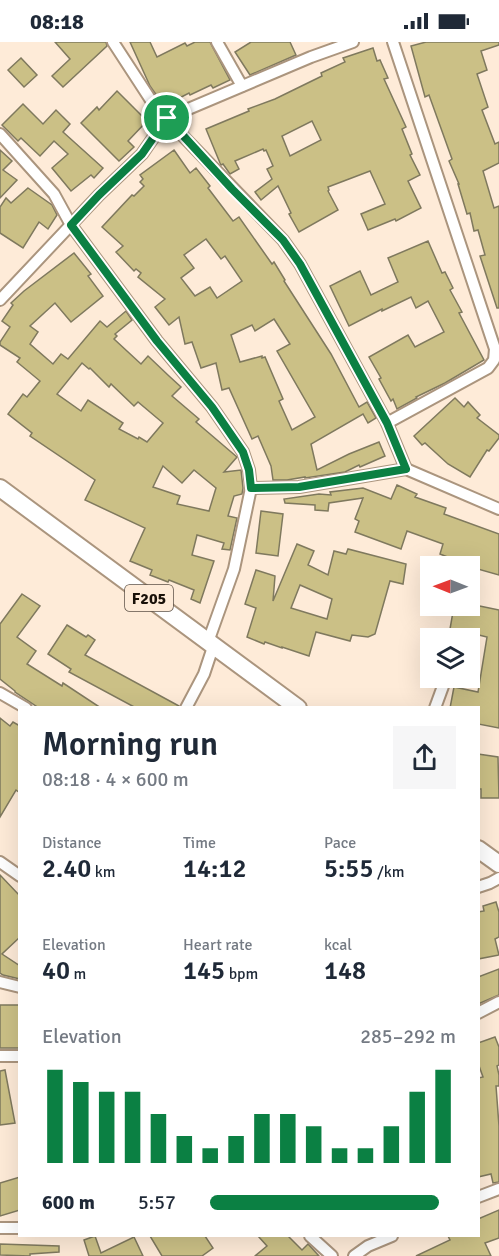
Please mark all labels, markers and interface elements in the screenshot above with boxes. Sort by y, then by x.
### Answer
text: 08:18 [30,8,84,35]
pin [141,92,192,143]
icon: arrive [150,101,183,134]
north arrow [420,556,480,616]
map controls [420,556,480,688]
road number: F205 [125,585,173,611]
button: layers [420,628,480,688]
text: Morning run [42,724,218,765]
button: share [393,726,456,789]
text: 08:18 · 4 × 600 m [42,767,189,792]
text: Distance [42,833,102,853]
text: Time [183,833,216,853]
text: Pace [324,833,356,853]
text: 2.40 [42,853,91,885]
text: 14:12 [183,853,247,885]
text: 5:55 [324,853,373,885]
text: km [91,862,116,882]
text: /km [373,862,405,882]
text: Elevation [42,935,106,955]
text: Heart rate [183,935,252,955]
text: kcal [324,935,352,955]
text: 40 [42,955,70,987]
text: 145 [183,955,225,987]
text: 148 [324,955,366,987]
text: m [70,964,86,984]
text: bpm [225,964,258,984]
text: Elevation [42,1024,122,1049]
text: 285–292 m [360,1024,456,1049]
text: 600 m [42,1190,95,1215]
text: 5:57 [138,1190,176,1215]

